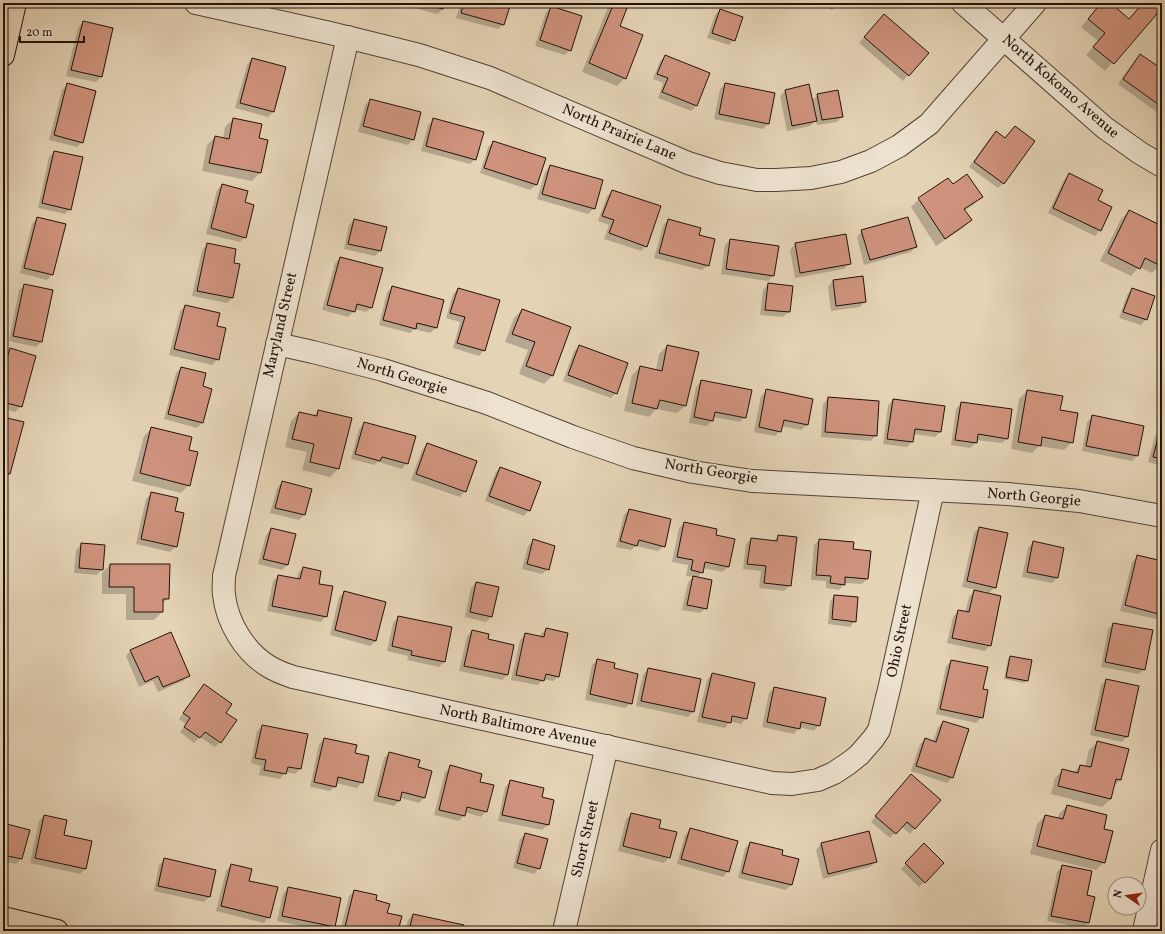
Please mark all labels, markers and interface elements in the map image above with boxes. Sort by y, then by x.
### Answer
scale bar [20,18,84,44]
text: 20 m [26,25,53,41]
street label: North Kokomo Avenue [997,30,1123,144]
street label: North Prairie Lane [559,99,679,167]
street label: Maryland Street [259,270,303,380]
street label: North Georgie [354,353,450,401]
street label: North Georgie [663,454,759,490]
street label: North Georgie [986,483,1082,513]
street label: Ohio Street [882,602,918,680]
street label: North Baltimore Avenue [437,700,599,754]
street label: Short Street [567,798,605,880]
north arrow [1107,876,1147,916]
text: N [1111,889,1127,900]

